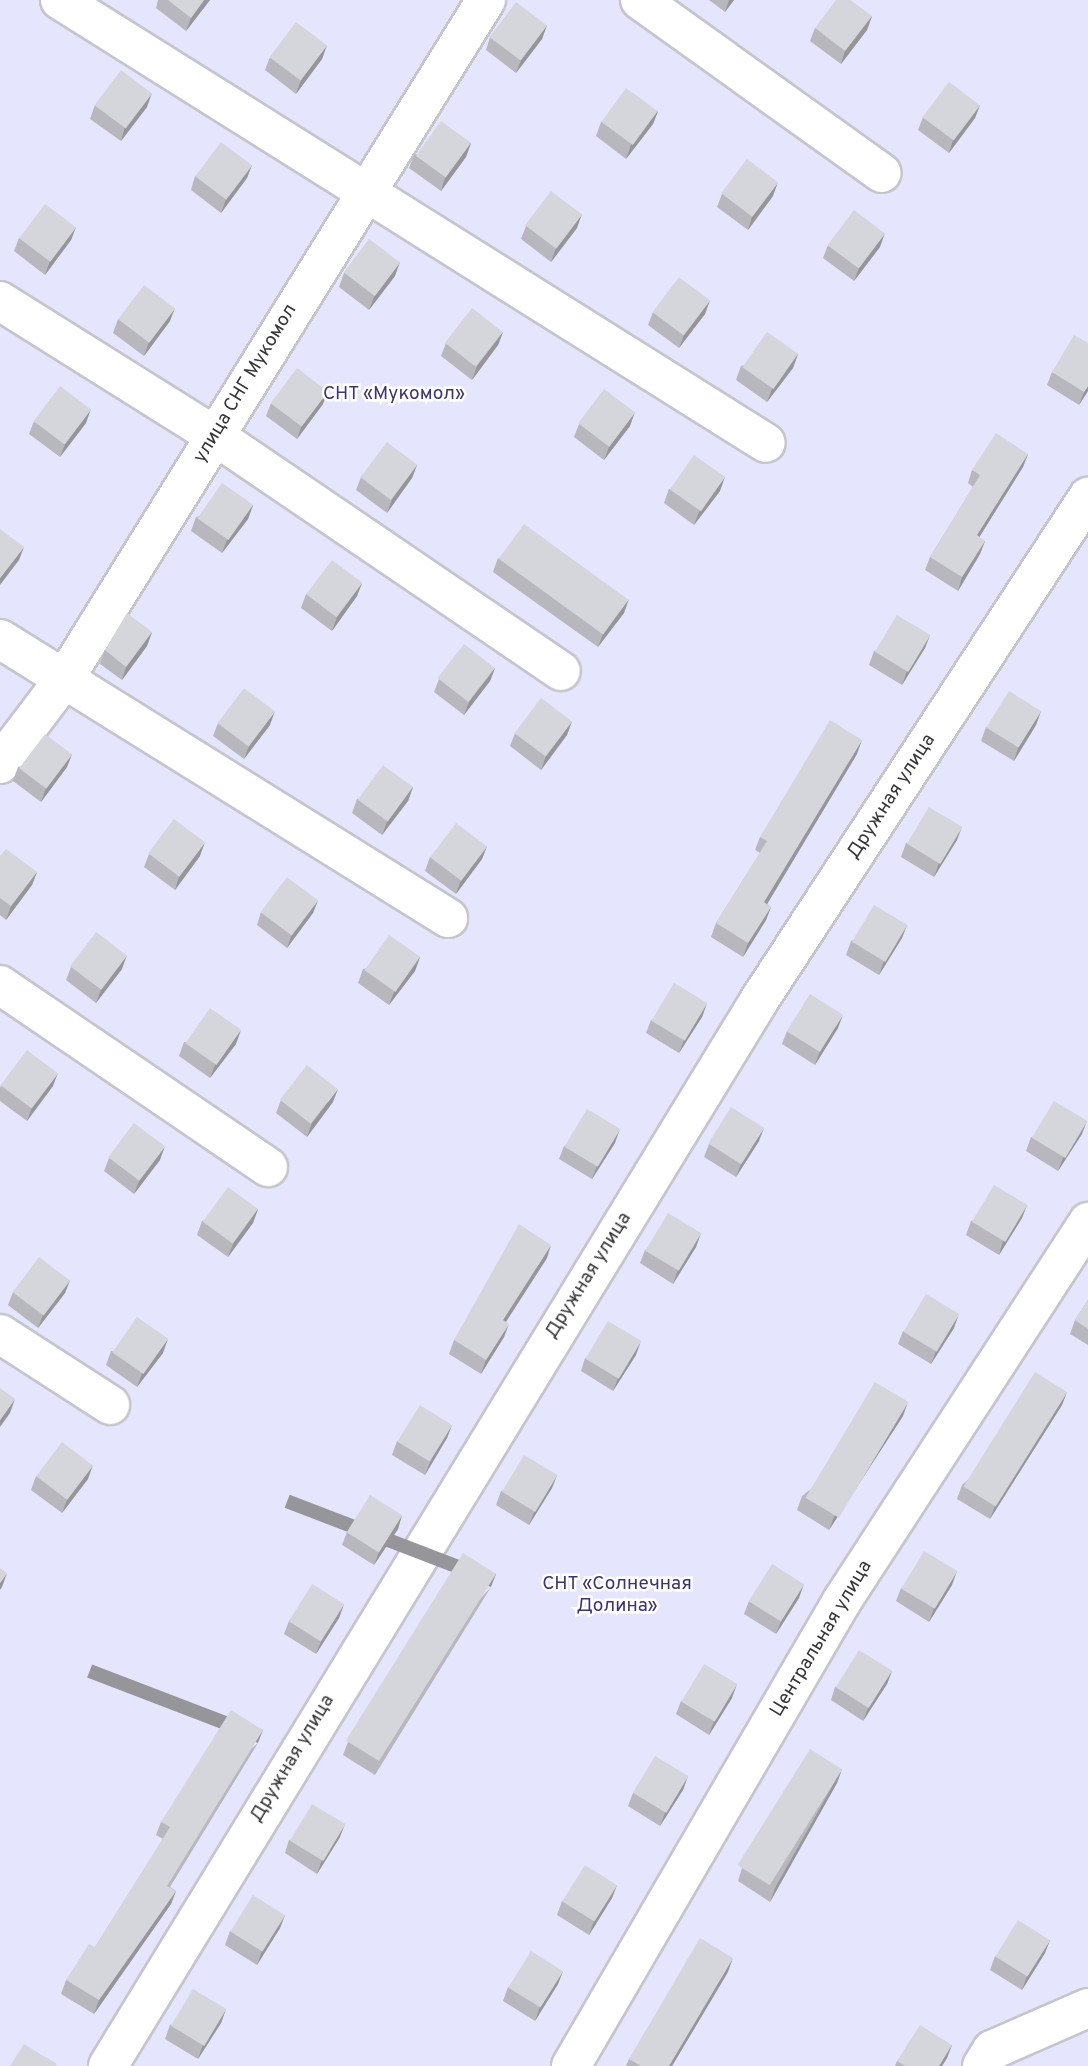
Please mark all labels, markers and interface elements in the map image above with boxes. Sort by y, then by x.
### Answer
street label: улица СНГ Мукомол [189,300,303,468]
park label: СНТ «Мукомол» [323,384,465,406]
street label: Дружная улица [843,730,941,864]
street label: Дружная улица [541,1209,637,1343]
street label: Центральная улица [766,1557,878,1721]
park label: СНТ «Солнечная Долина» [542,1574,692,1618]
street label: Дружная улица [246,1691,340,1827]

